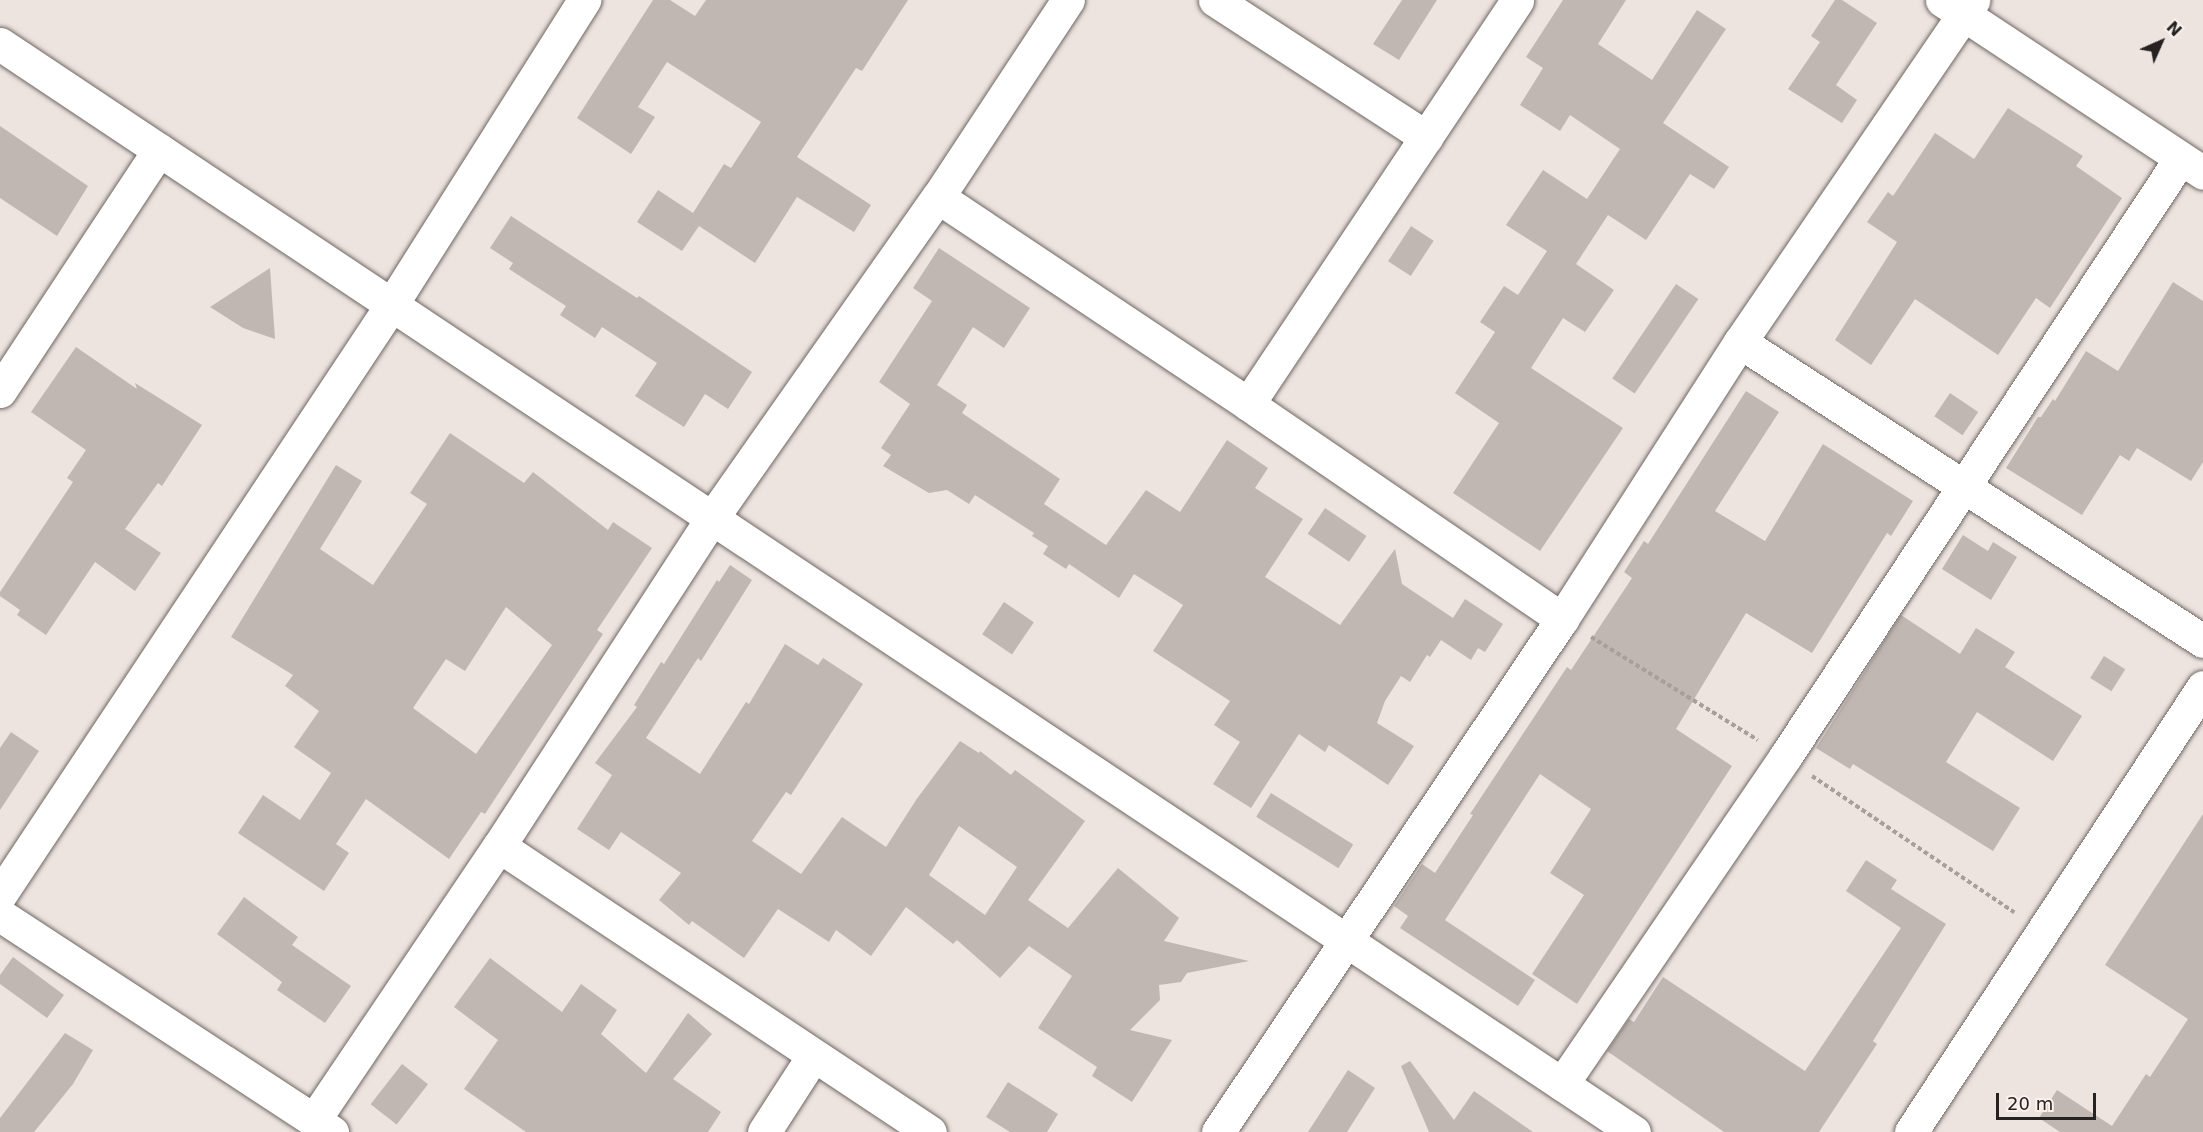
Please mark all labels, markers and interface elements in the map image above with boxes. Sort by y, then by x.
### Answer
north arrow [2131,12,2191,72]
text: N [2163,17,2186,40]
scale bar [1999,1081,2100,1119]
text: 20 m [2007,1093,2053,1114]

